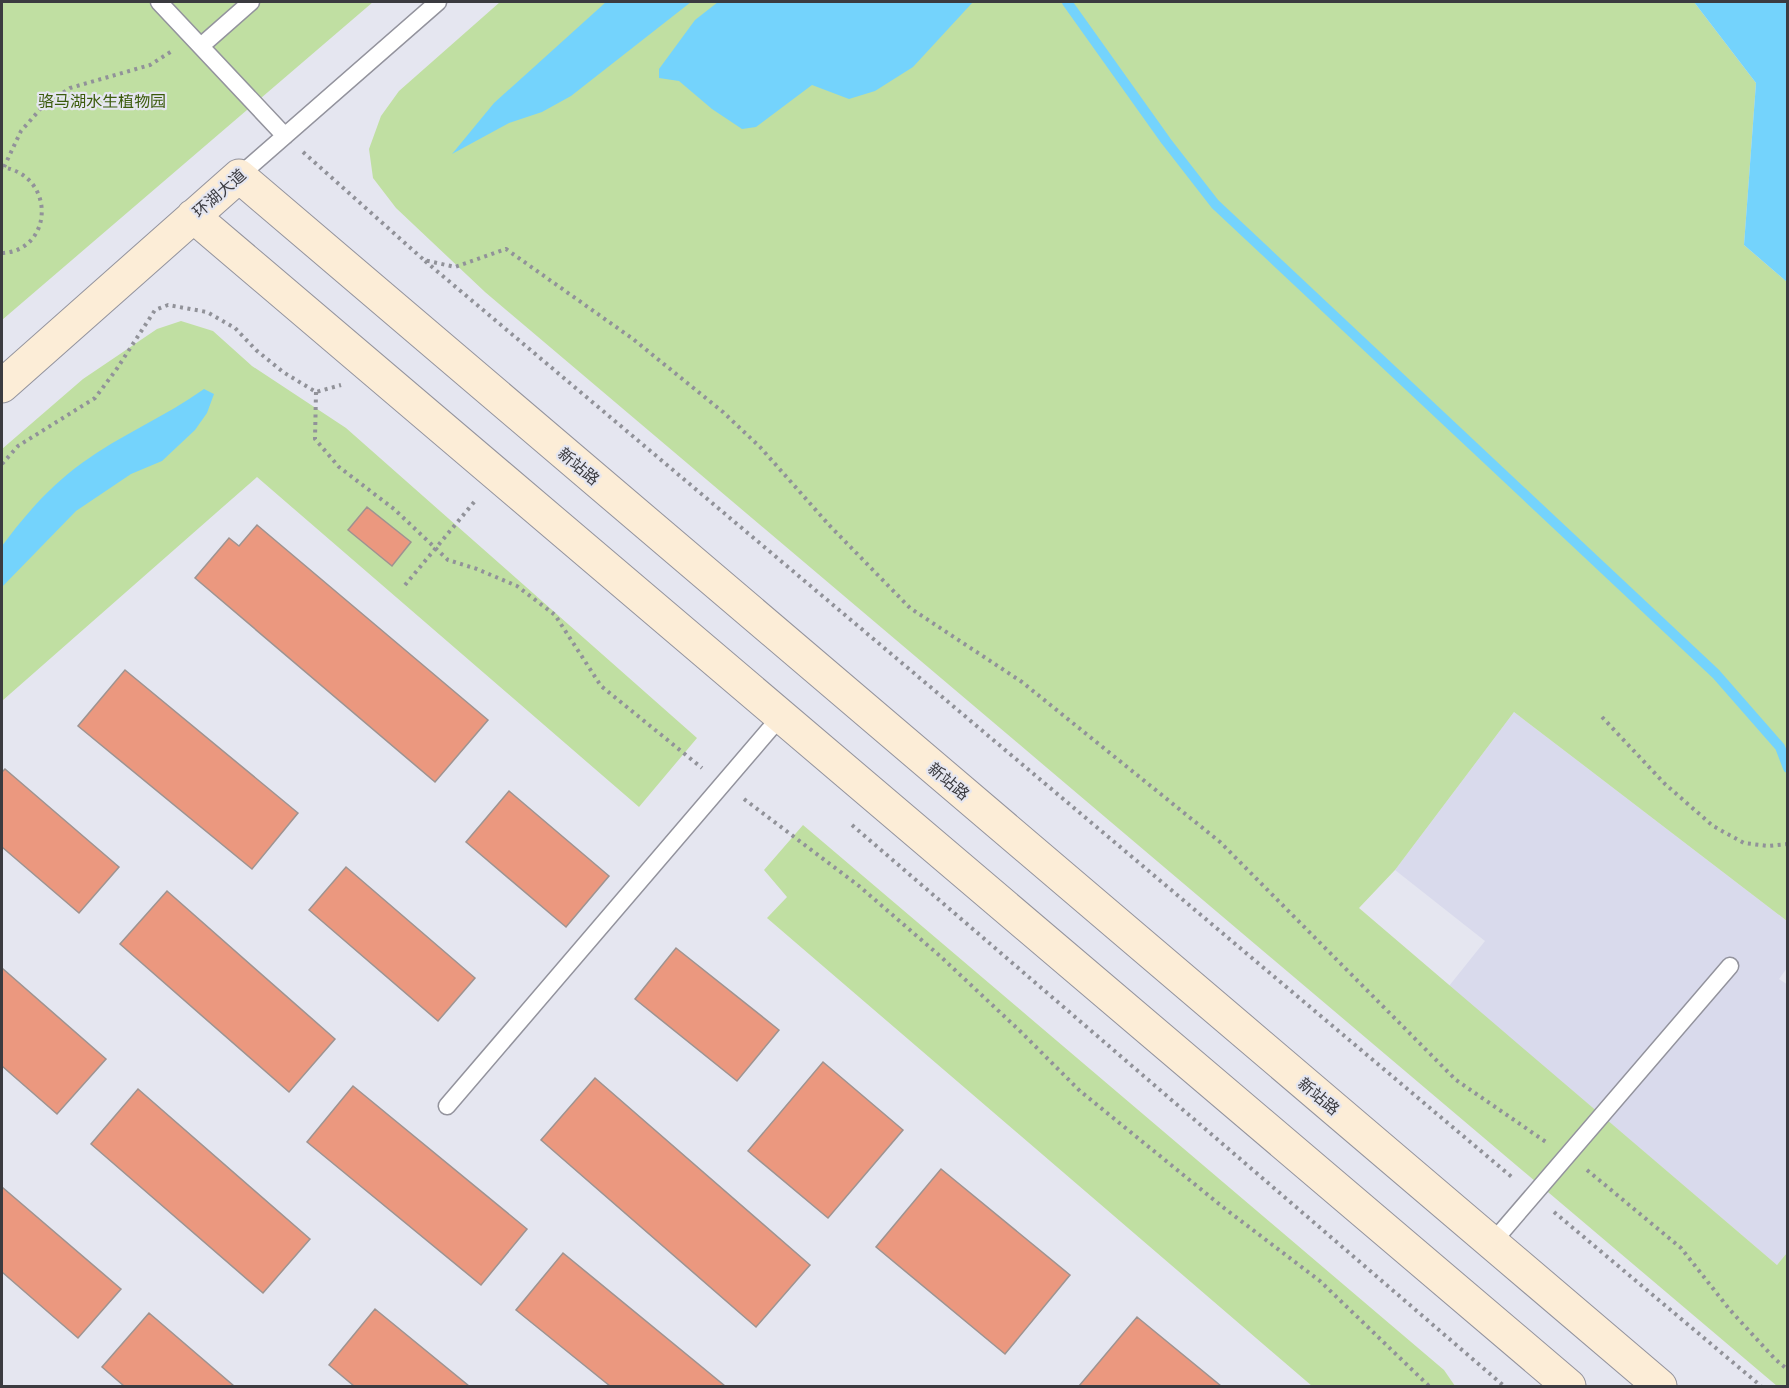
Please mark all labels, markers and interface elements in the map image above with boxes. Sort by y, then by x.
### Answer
park label: 骆马湖水生植物园 [38,89,166,113]
street label: 环湖大道 [187,163,251,223]
street label: 新站路 [553,441,605,491]
street label: 新站路 [923,756,975,806]
street label: 新站路 [1293,1071,1345,1121]

